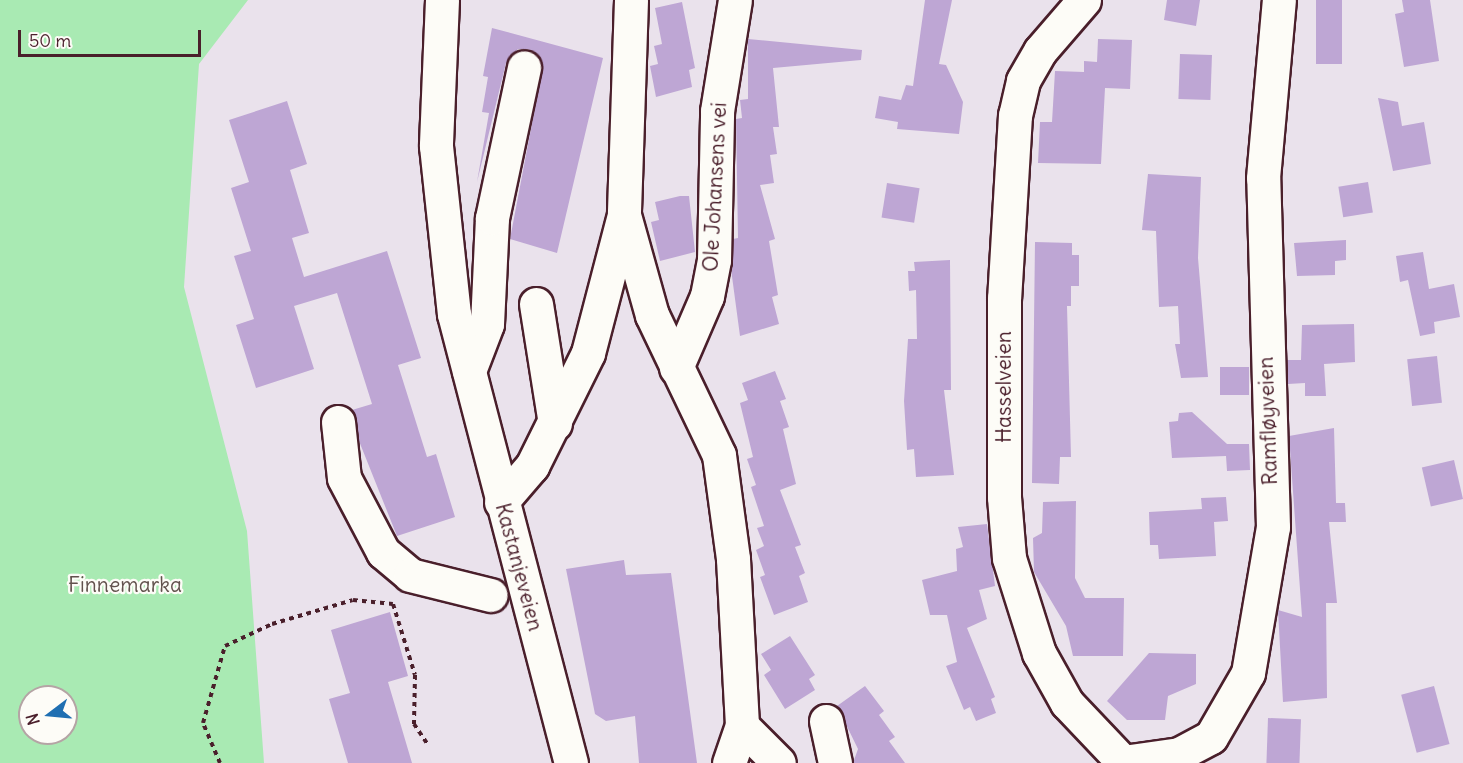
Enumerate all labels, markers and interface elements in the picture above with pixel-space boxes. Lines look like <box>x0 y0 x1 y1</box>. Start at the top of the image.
scale bar <box>21 18 204 56</box>
text: 50 m <box>29 29 71 52</box>
street label: Ole Johansens vei <box>698 102 732 272</box>
street label: Hasselveien <box>991 331 1017 443</box>
street label: Ramfløyveien <box>1253 356 1283 486</box>
street label: Kastanjeveien <box>490 500 548 634</box>
park label: Finnemarka <box>68 572 182 598</box>
north arrow <box>18 685 78 745</box>
text: N <box>21 711 44 727</box>

